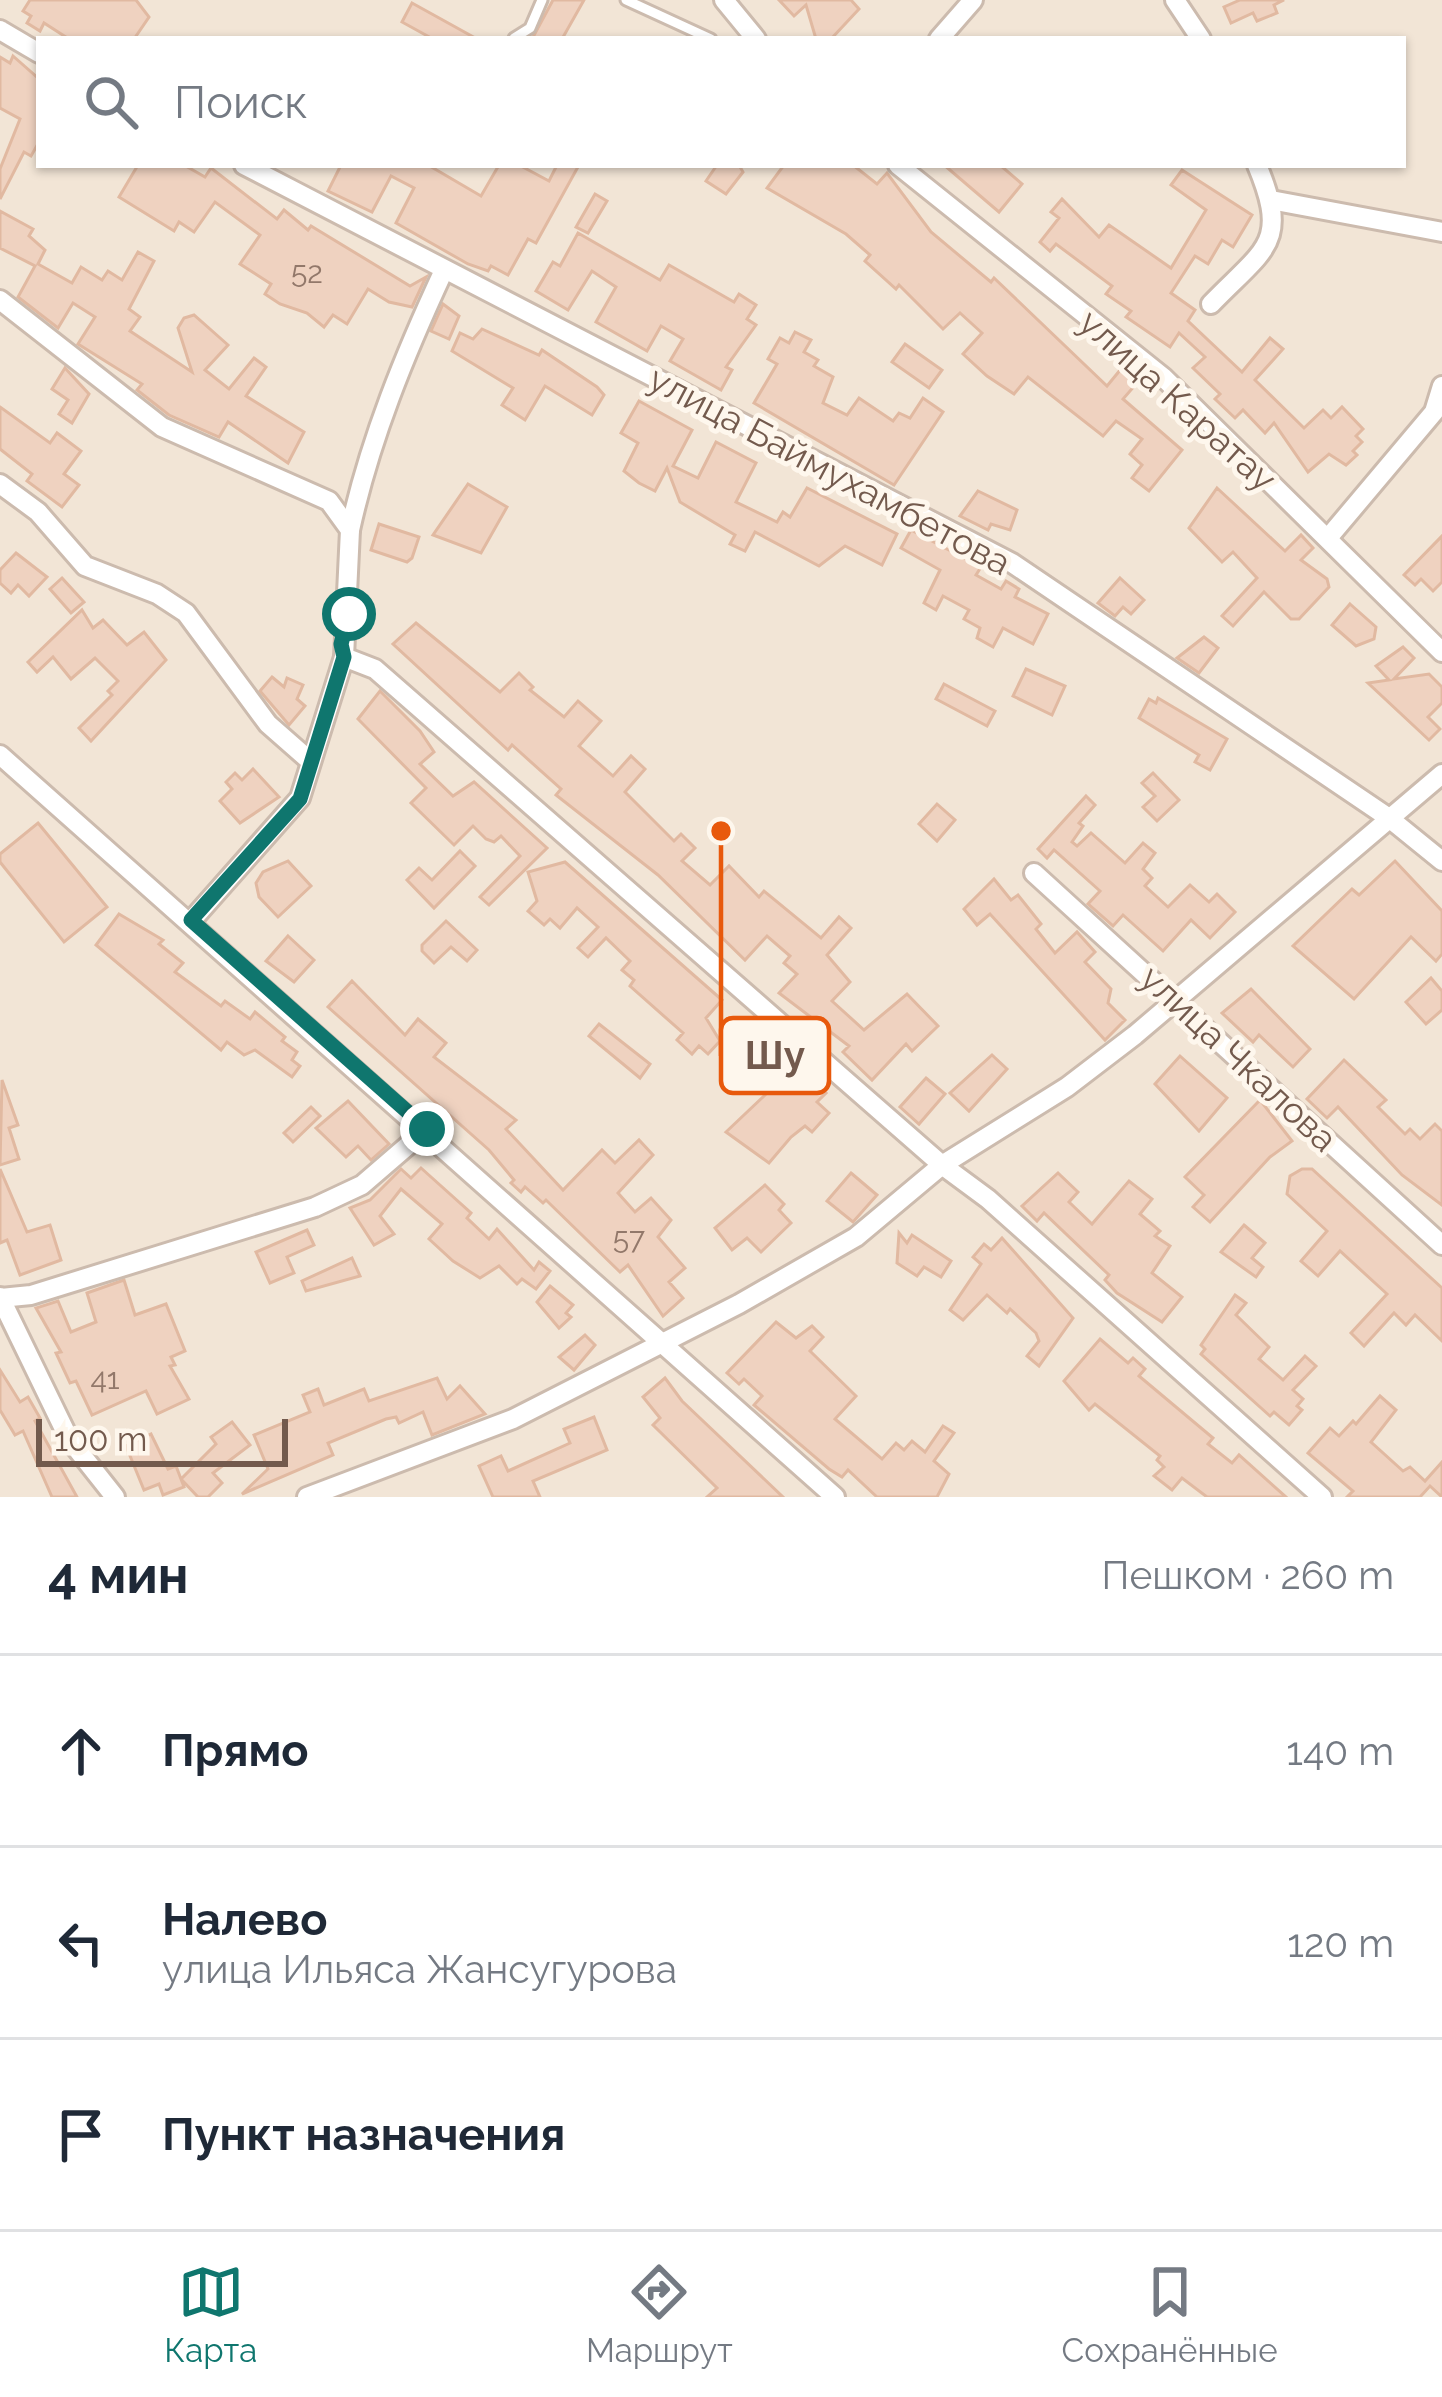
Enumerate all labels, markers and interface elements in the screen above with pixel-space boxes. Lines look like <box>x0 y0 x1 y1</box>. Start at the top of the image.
search box <box>36 36 1406 168</box>
icon: search <box>78 69 144 135</box>
text: Поиск <box>174 76 308 129</box>
house number: 52 <box>291 255 323 290</box>
street label: улица Каратау <box>1071 301 1285 499</box>
street label: улица Баймухамбетова <box>642 357 1018 583</box>
route start <box>322 587 376 641</box>
street label: улица Чкалова <box>1132 956 1346 1160</box>
callout: Шу <box>721 1018 829 1093</box>
text: Шу <box>745 1032 805 1078</box>
route end <box>400 1102 454 1156</box>
house number: 57 <box>613 1221 645 1256</box>
house number: 41 <box>90 1361 120 1396</box>
scale bar <box>36 1413 288 1466</box>
text: 100 m <box>54 1420 147 1459</box>
text: 4 мин <box>48 1545 189 1605</box>
text: Пешком · 260 m <box>1102 1552 1394 1598</box>
icon: ahead <box>48 1718 114 1784</box>
text: Прямо <box>162 1724 309 1777</box>
text: 140 m <box>1286 1728 1394 1774</box>
text: Налево <box>162 1893 328 1946</box>
icon: left <box>48 1910 114 1976</box>
text: 120 m <box>1287 1920 1394 1966</box>
text: улица Ильяса Жансугурова <box>162 1946 677 1992</box>
icon: arrive <box>48 2102 114 2168</box>
text: Пункт назначения <box>162 2108 565 2161</box>
tab: Карта <box>164 2259 257 2370</box>
tab: Маршрут <box>586 2259 733 2370</box>
tab: Сохранённые <box>1062 2259 1278 2370</box>

